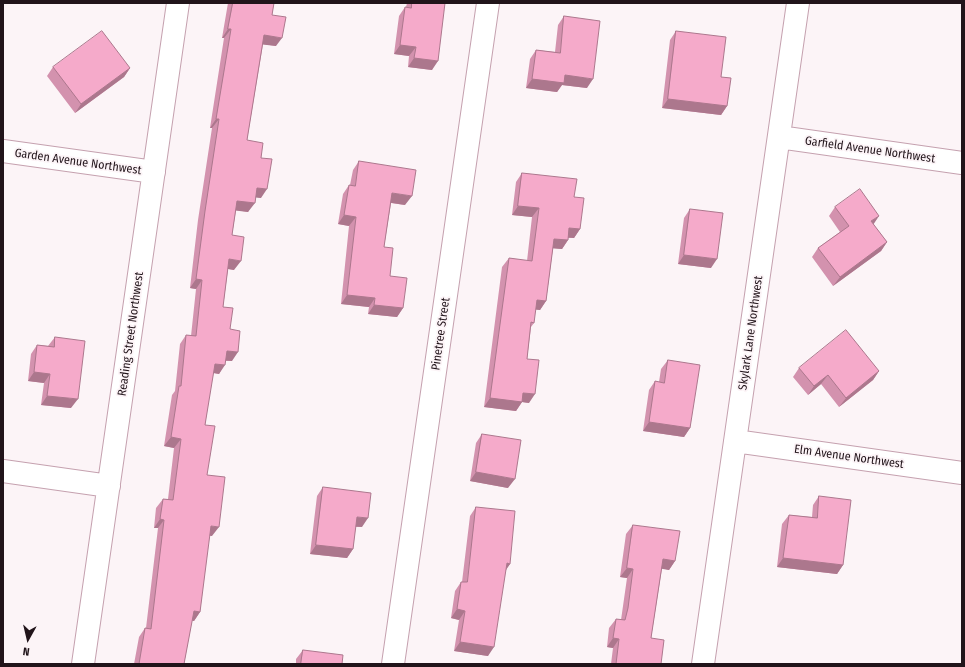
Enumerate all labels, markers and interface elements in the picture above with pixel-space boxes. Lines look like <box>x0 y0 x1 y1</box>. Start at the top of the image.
street label: Garfield Avenue Northwest <box>804 134 936 166</box>
street label: Garden Avenue Northwest <box>14 146 142 178</box>
street label: Reading Street Northwest <box>115 271 147 397</box>
street label: Skylark Lane Northwest <box>736 275 766 391</box>
street label: Pinetree Street <box>429 297 453 371</box>
street label: Elm Avenue Northwest <box>793 442 905 472</box>
north arrow <box>8 619 48 659</box>
text: N <box>22 644 30 658</box>

